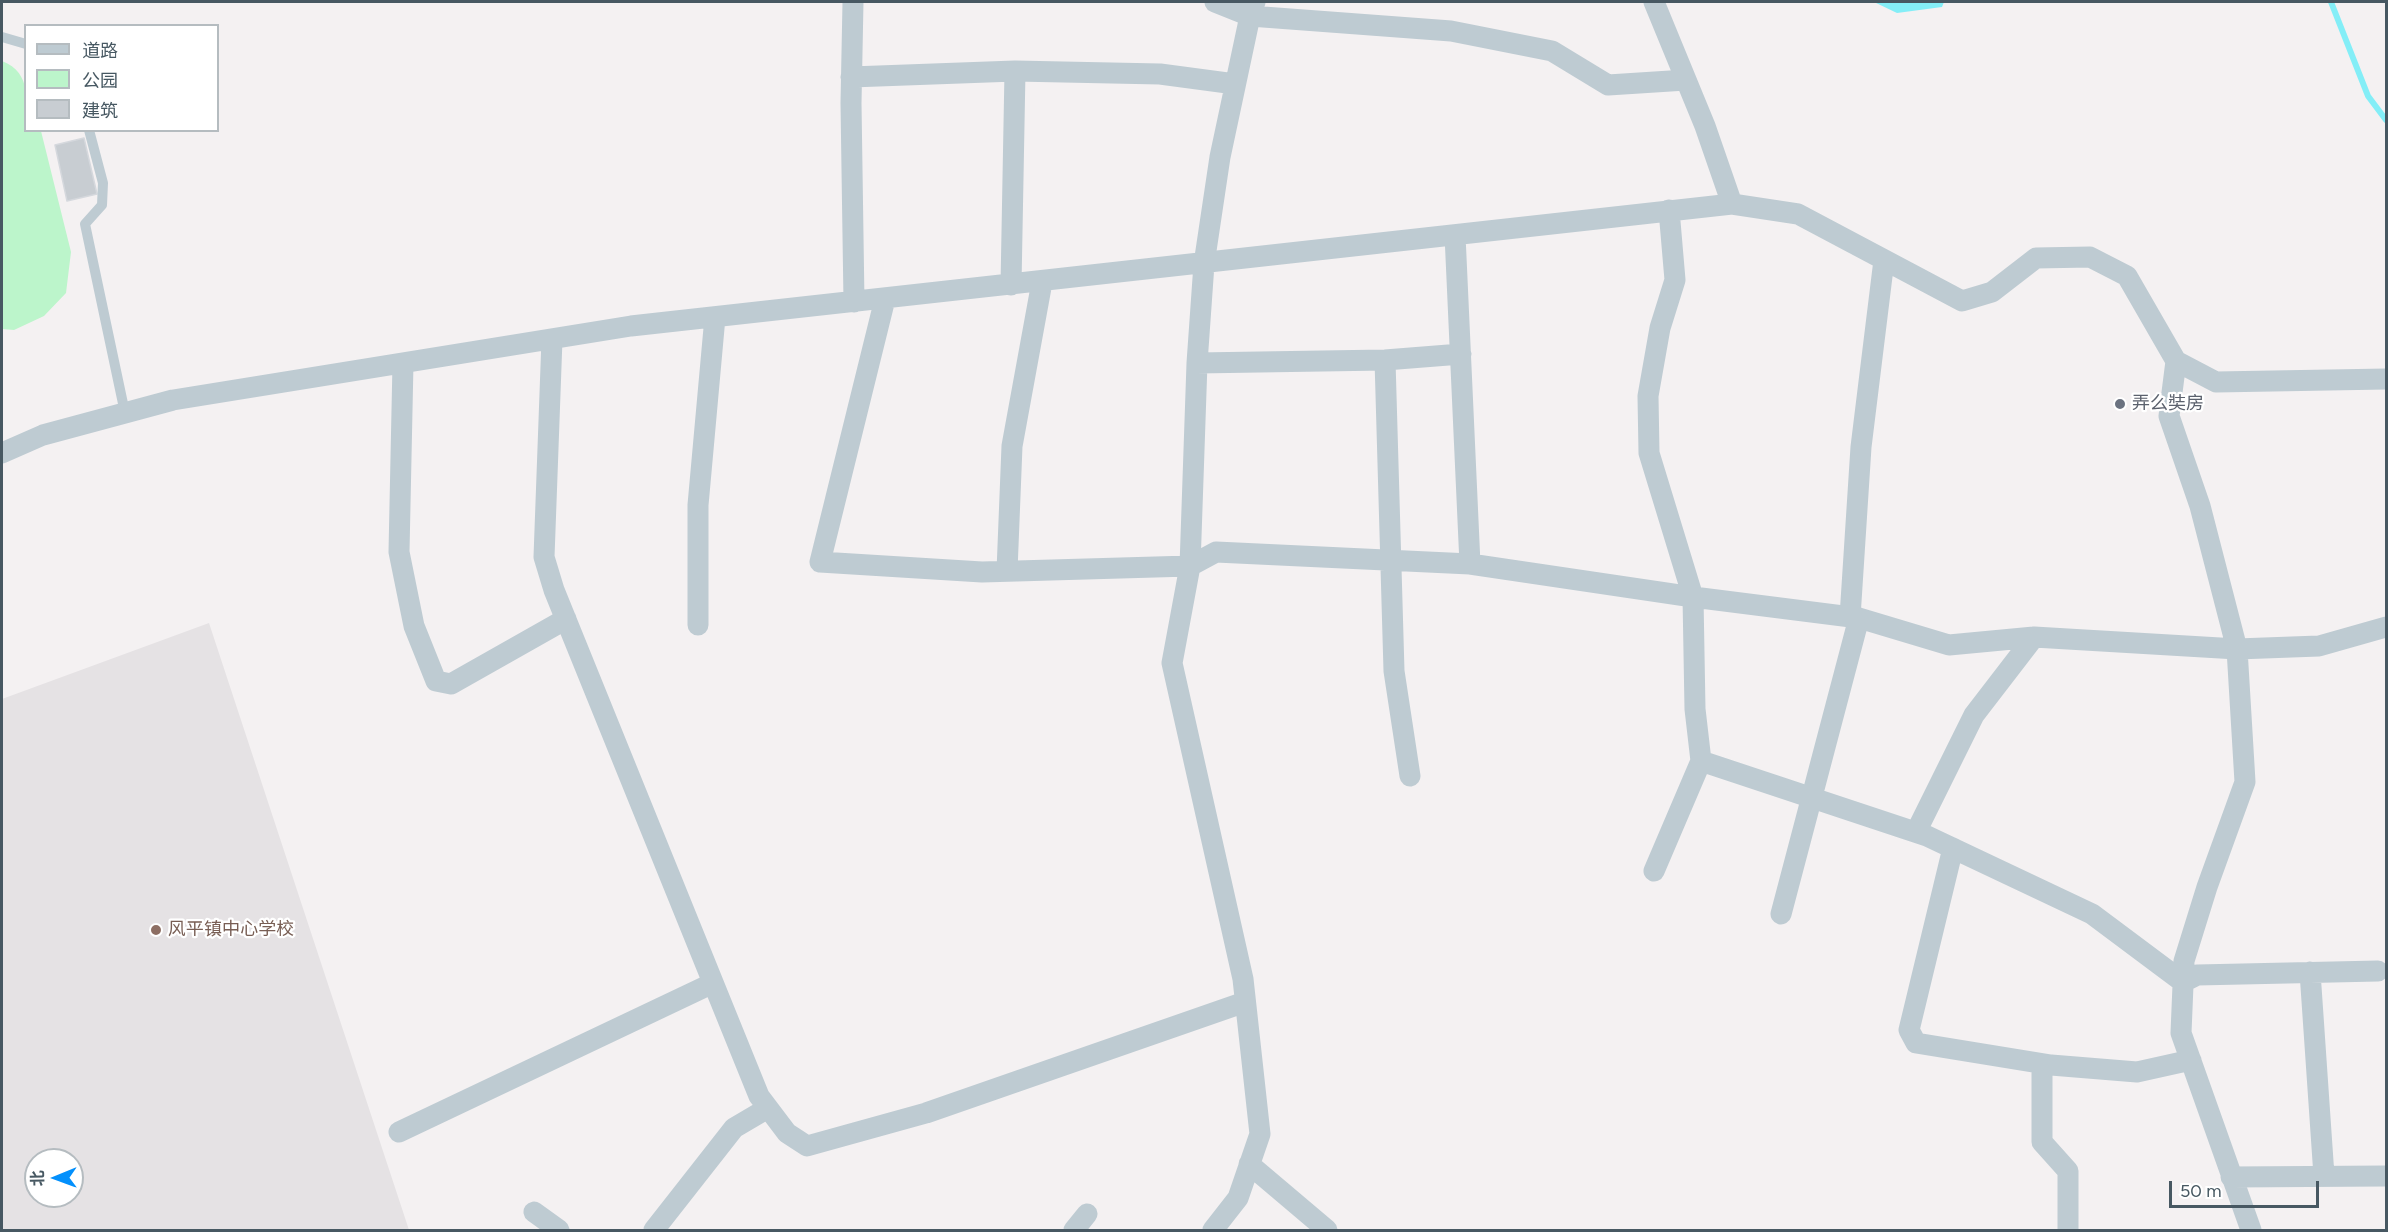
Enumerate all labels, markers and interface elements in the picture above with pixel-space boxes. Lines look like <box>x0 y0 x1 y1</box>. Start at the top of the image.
legend <box>24 24 219 132</box>
text: 道路 <box>82 40 118 62</box>
text: 公园 <box>82 70 118 92</box>
text: 建筑 <box>82 100 118 122</box>
place label: 弄么奘房 <box>2132 393 2204 415</box>
marker: 弄么奘房 <box>2113 397 2127 411</box>
place label: 风平镇中心学校 <box>168 919 294 941</box>
marker: 风平镇中心学校 <box>149 923 163 937</box>
north arrow <box>24 1148 84 1208</box>
scale bar <box>2172 1169 2322 1207</box>
text: 北 <box>28 1170 47 1186</box>
text: 50 m <box>2180 1180 2222 1202</box>

